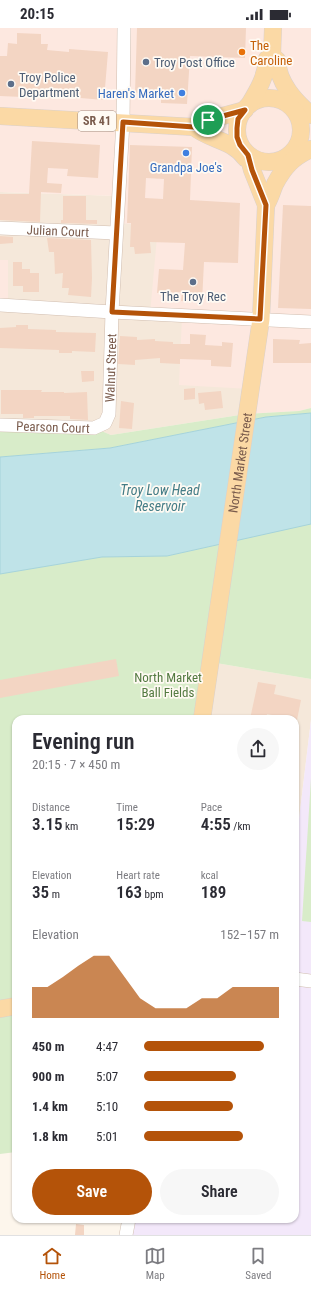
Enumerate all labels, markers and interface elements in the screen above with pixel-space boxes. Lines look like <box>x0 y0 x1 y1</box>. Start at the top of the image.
text: 20:15 <box>20 5 54 23</box>
place label: The Caroline <box>250 38 292 68</box>
marker: The Caroline <box>237 47 247 57</box>
place label: Troy Post Office <box>154 55 235 70</box>
marker: Troy Post Office <box>141 57 151 67</box>
place label: Troy Police Department <box>19 70 79 100</box>
marker: Troy Police Department <box>6 79 16 89</box>
place label: Haren's Market <box>98 86 174 101</box>
marker: Haren's Market <box>177 88 187 98</box>
pin <box>191 103 225 137</box>
icon: arrive <box>197 109 219 131</box>
road number: SR 41 <box>78 111 116 131</box>
marker: Grandpa Joe's <box>181 148 191 158</box>
place label: Grandpa Joe's <box>150 160 222 175</box>
street label: Julian Court <box>26 222 90 240</box>
marker: The Troy Rec <box>188 277 198 287</box>
place label: The Troy Rec <box>160 289 226 304</box>
street label: Walnut Street <box>102 333 119 403</box>
street label: North Market Street <box>225 412 255 514</box>
street label: Pearson Court <box>16 419 90 436</box>
water label: Troy Low Head Reservoir <box>120 482 200 514</box>
park label: North Market Ball Fields <box>134 670 202 700</box>
button: share <box>237 728 279 770</box>
text: Evening run <box>32 729 134 754</box>
text: 20:15 · 7 × 450 m <box>32 757 120 772</box>
text: Distance <box>32 801 70 814</box>
text: Time <box>116 801 138 814</box>
text: Pace <box>201 801 222 814</box>
text: 3.15 <box>32 814 63 834</box>
text: 15:29 <box>116 814 155 834</box>
text: 4:55 <box>201 814 231 834</box>
text: km <box>63 820 78 833</box>
text: /km <box>231 820 251 833</box>
text: Elevation <box>32 869 72 882</box>
text: Heart rate <box>116 869 160 882</box>
text: kcal <box>201 869 218 882</box>
text: 35 <box>32 882 49 902</box>
text: 163 <box>116 882 142 902</box>
text: 189 <box>201 882 226 902</box>
text: m <box>49 888 60 901</box>
text: bpm <box>142 888 164 901</box>
text: Elevation <box>32 927 79 942</box>
text: 152–157 m <box>220 927 279 942</box>
text: 450 m <box>32 1039 64 1054</box>
text: 4:47 <box>96 1039 118 1054</box>
text: 900 m <box>32 1069 64 1084</box>
text: 5:07 <box>96 1069 118 1084</box>
text: 1.4 km <box>32 1099 68 1114</box>
text: 5:10 <box>96 1099 118 1114</box>
text: 1.8 km <box>32 1129 68 1144</box>
text: 5:01 <box>96 1129 118 1144</box>
button: Save <box>32 1169 152 1215</box>
button: Share <box>160 1169 279 1215</box>
tab: Home <box>40 1245 65 1282</box>
tab: Map <box>144 1245 166 1282</box>
tab: Saved <box>245 1245 271 1282</box>

